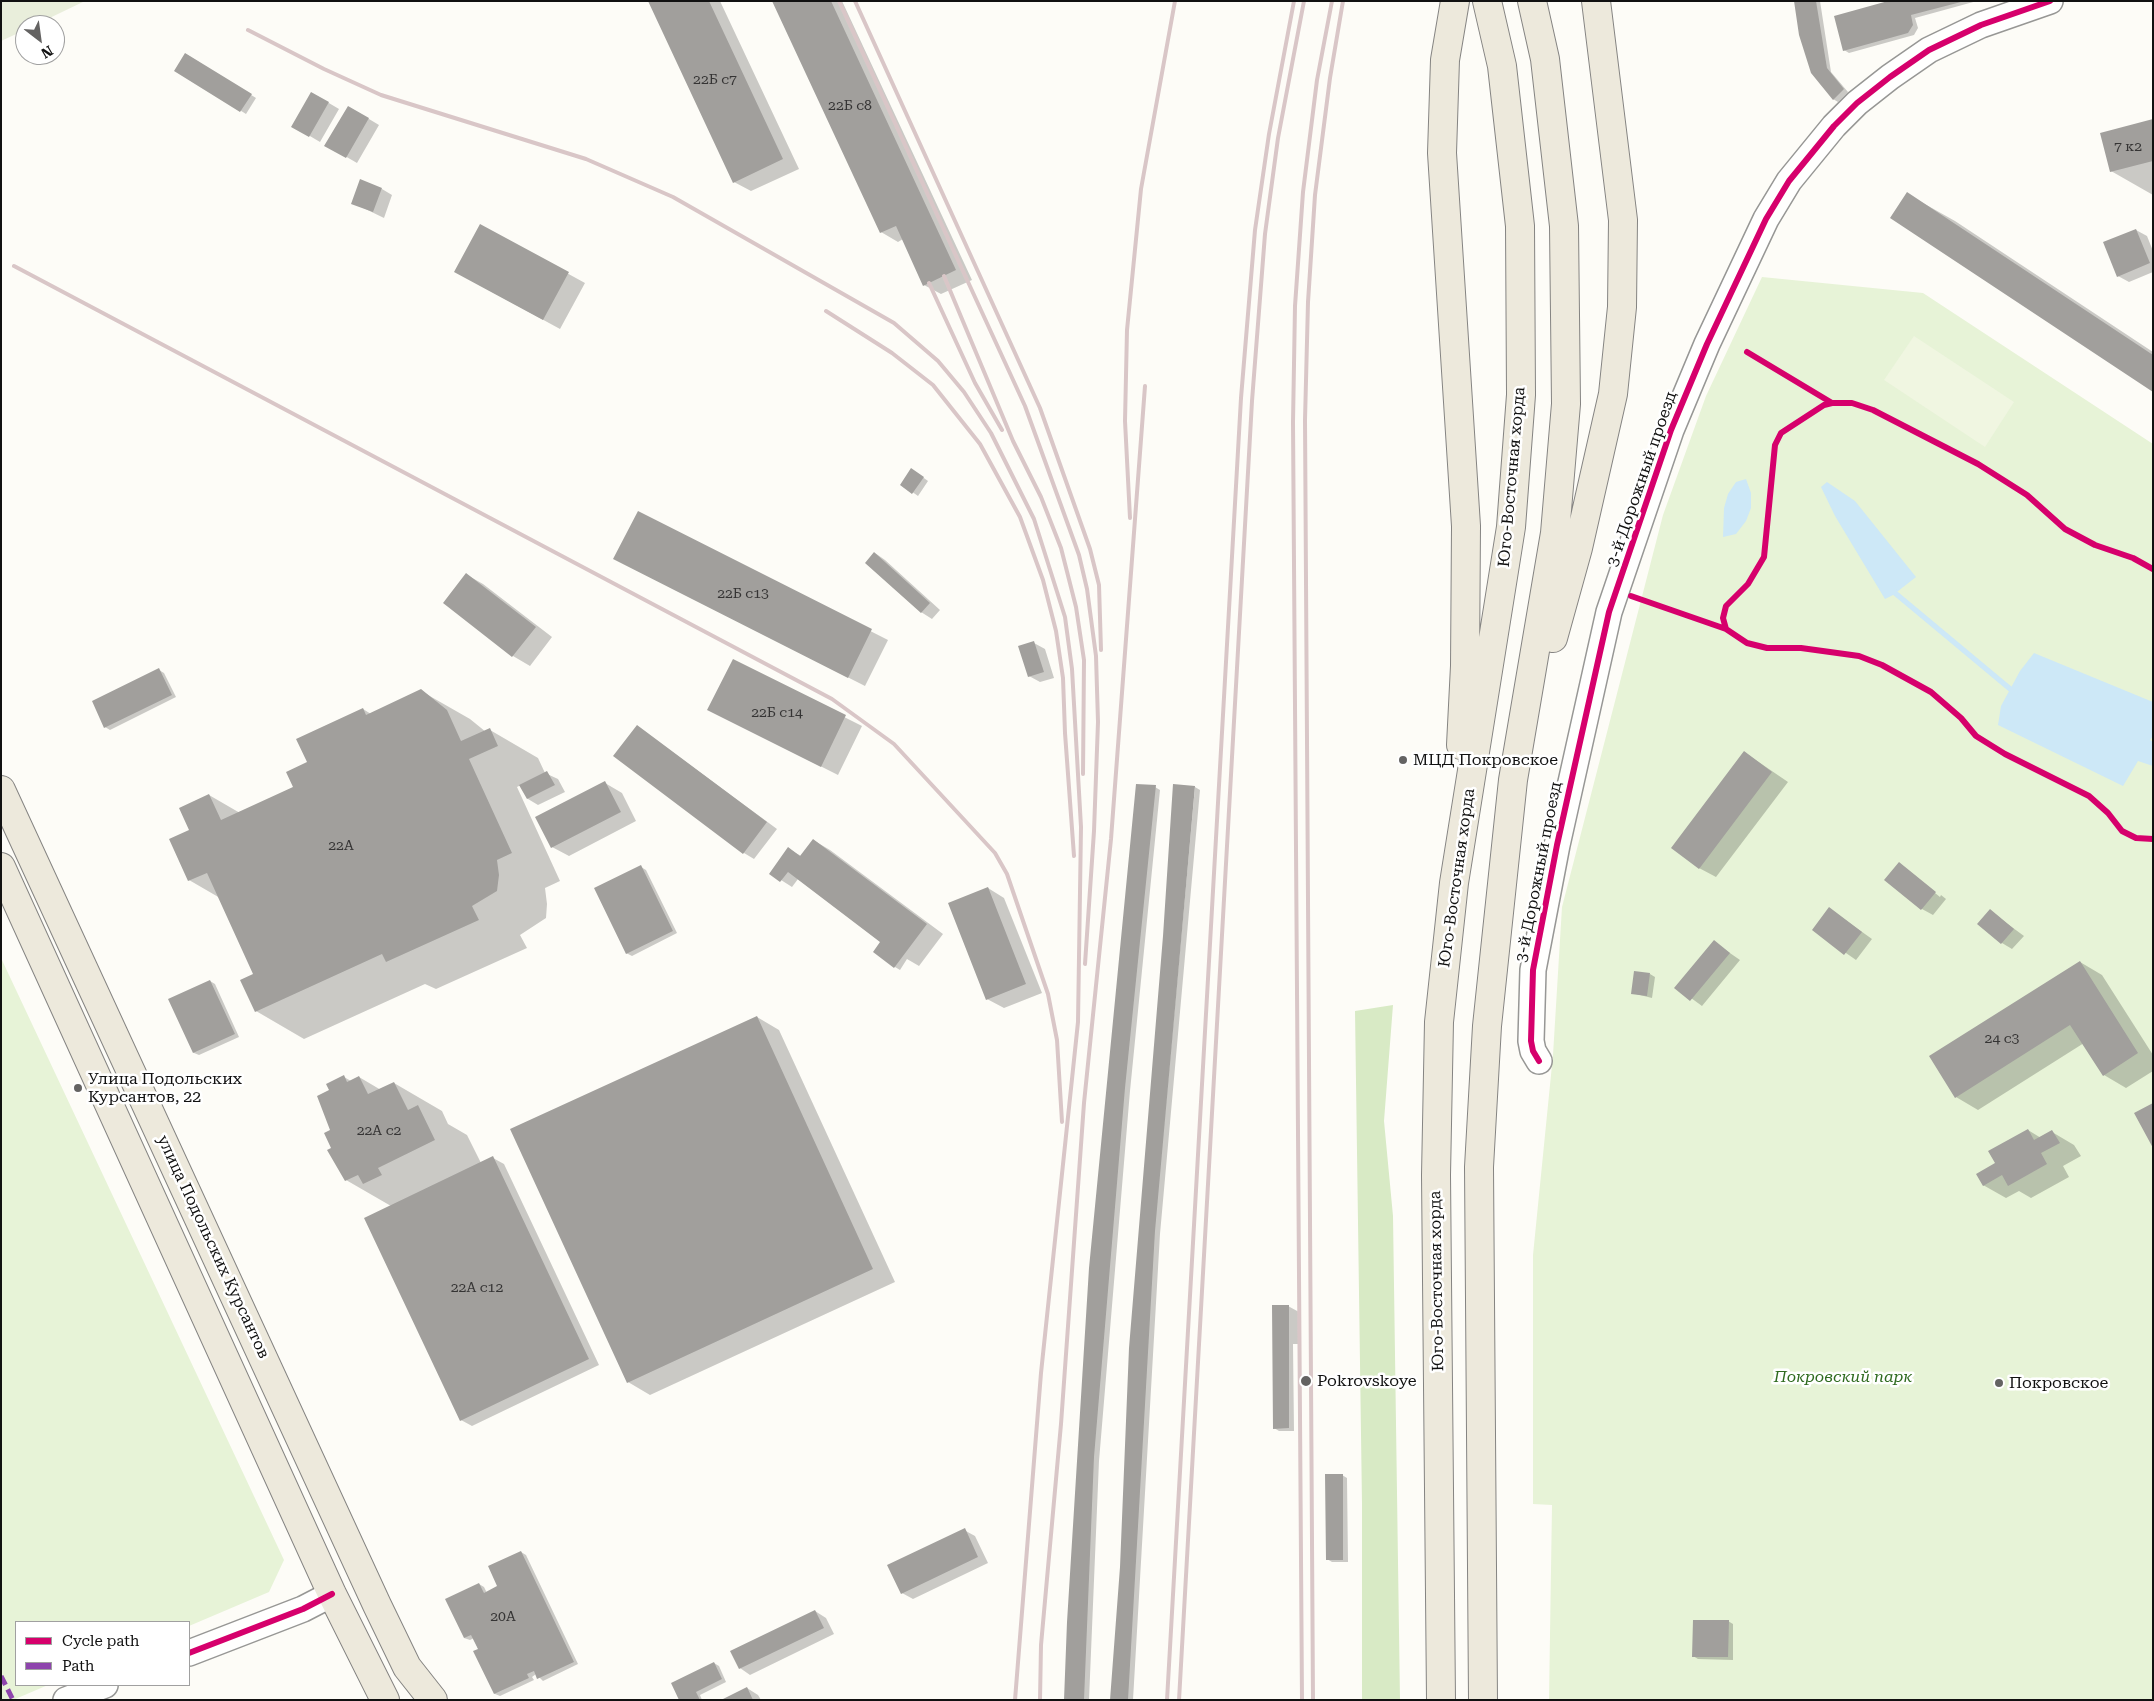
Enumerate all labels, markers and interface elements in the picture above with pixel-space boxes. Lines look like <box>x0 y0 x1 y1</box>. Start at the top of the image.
north arrow <box>15 15 65 65</box>
text: N <box>38 43 56 62</box>
house number: 22Б с7 <box>693 72 737 88</box>
house number: 22Б с8 <box>828 98 872 114</box>
house number: 7 к2 <box>2114 139 2142 155</box>
street label: Юго-Восточная хорда <box>1495 386 1529 568</box>
street label: 3-й Дорожный проезд <box>1603 389 1681 569</box>
house number: 22Б с13 <box>717 586 769 602</box>
house number: 22Б с14 <box>751 705 803 721</box>
place label: МЦД Покровское <box>1413 750 1558 770</box>
marker: МЦД Покровское <box>1397 754 1409 766</box>
street label: 3-й Дорожный проезд <box>1512 780 1566 964</box>
street label: Юго-Восточная хорда <box>1435 787 1479 969</box>
house number: 22А <box>328 838 354 854</box>
house number: 24 с3 <box>1985 1031 2019 1047</box>
place label: Улица Подольских Курсантов, 22 <box>88 1069 242 1107</box>
marker: Улица Подольских Курсантов, 22 <box>72 1082 84 1094</box>
house number: 22А с2 <box>357 1123 401 1139</box>
street label: улица Подольских Курсантов <box>153 1132 273 1362</box>
street label: Юго-Восточная хорда <box>1426 1191 1448 1371</box>
house number: 22А с12 <box>451 1280 503 1296</box>
park label: Покровский парк <box>1774 1367 1912 1387</box>
place label: Pokrovskoye <box>1317 1371 1417 1391</box>
place label: Покровское <box>2009 1373 2108 1393</box>
marker: Pokrovskoye <box>1299 1374 1313 1388</box>
marker: Покровское <box>1993 1377 2005 1389</box>
house number: 20А <box>490 1609 516 1625</box>
legend <box>15 1621 190 1686</box>
text: Cycle path <box>62 1632 139 1650</box>
text: Path <box>62 1657 95 1675</box>

